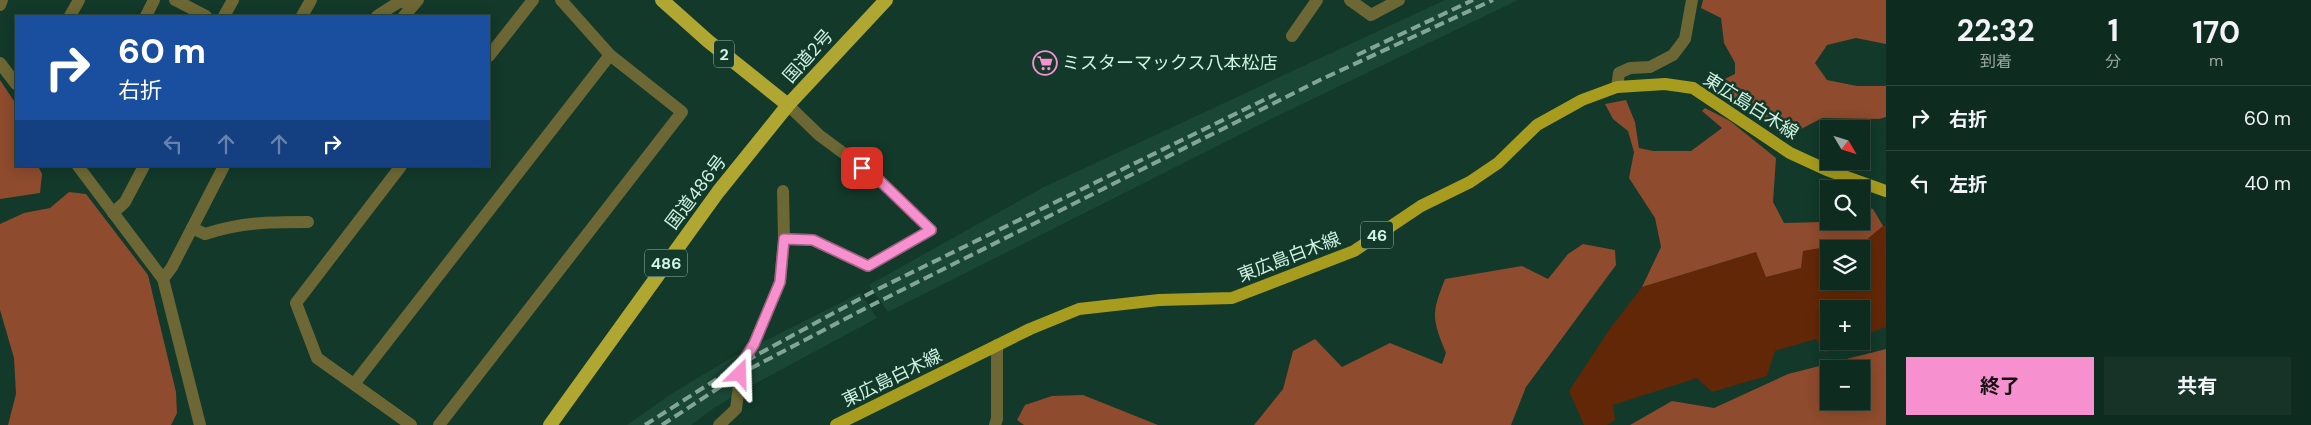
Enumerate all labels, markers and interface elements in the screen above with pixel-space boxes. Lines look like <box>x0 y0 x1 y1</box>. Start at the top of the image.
text: 22:32 <box>1957 11 2034 50</box>
text: 1 <box>2108 11 2119 50</box>
text: 170 <box>2192 13 2240 52</box>
street label: 国道2号 <box>778 24 838 88</box>
text: 60 m <box>118 28 206 74</box>
icon: right <box>35 35 100 100</box>
road number: 2 <box>714 41 734 68</box>
supermarket icon: ミスターマックス八本松店 <box>1032 50 1058 76</box>
text: m <box>2209 50 2223 71</box>
place label: ミスターマックス八本松店 <box>1062 51 1277 75</box>
text: 到着 <box>1980 51 2012 72</box>
text: 分 <box>2105 51 2121 72</box>
street label: 東広島白木線 <box>1699 67 1803 145</box>
text: 右折 <box>118 76 162 105</box>
icon: right <box>1906 104 1934 132</box>
text: 60 m <box>2244 106 2291 131</box>
text: 右折 <box>1949 107 1987 132</box>
north arrow <box>1820 120 1870 170</box>
map controls <box>1820 120 1870 410</box>
icon: left <box>159 130 187 158</box>
icon: ahead <box>212 130 240 158</box>
icon: ahead <box>265 130 293 158</box>
icon: right <box>318 130 346 158</box>
pin <box>841 147 883 189</box>
street label: 国道486号 <box>660 150 732 234</box>
icon: arrive <box>848 154 876 182</box>
icon: left <box>1906 169 1934 197</box>
text: 40 m <box>2244 171 2291 196</box>
text: 左折 <box>1949 172 1987 197</box>
button: search <box>1820 180 1870 230</box>
road number: 46 <box>1361 222 1393 248</box>
street label: 東広島白木線 <box>1234 226 1344 288</box>
button: layers <box>1820 240 1870 290</box>
road number: 486 <box>645 250 687 276</box>
button: + <box>1820 300 1870 350</box>
street label: 東広島白木線 <box>838 344 946 412</box>
position arrow <box>713 347 765 399</box>
button: 終了 <box>1906 357 2094 415</box>
button: 共有 <box>2104 357 2291 415</box>
button: − <box>1820 360 1870 410</box>

